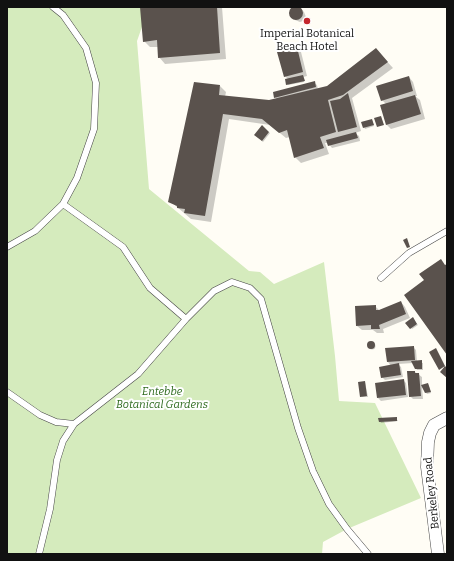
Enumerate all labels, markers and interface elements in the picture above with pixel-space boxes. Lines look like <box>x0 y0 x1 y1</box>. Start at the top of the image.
marker: Imperial Botanical Beach Hotel <box>302 16 312 26</box>
place label: Imperial Botanical Beach Hotel <box>260 27 354 53</box>
park label: Entebbe Botanical Gardens <box>116 385 208 411</box>
street label: Berkeley Road <box>422 456 442 530</box>

